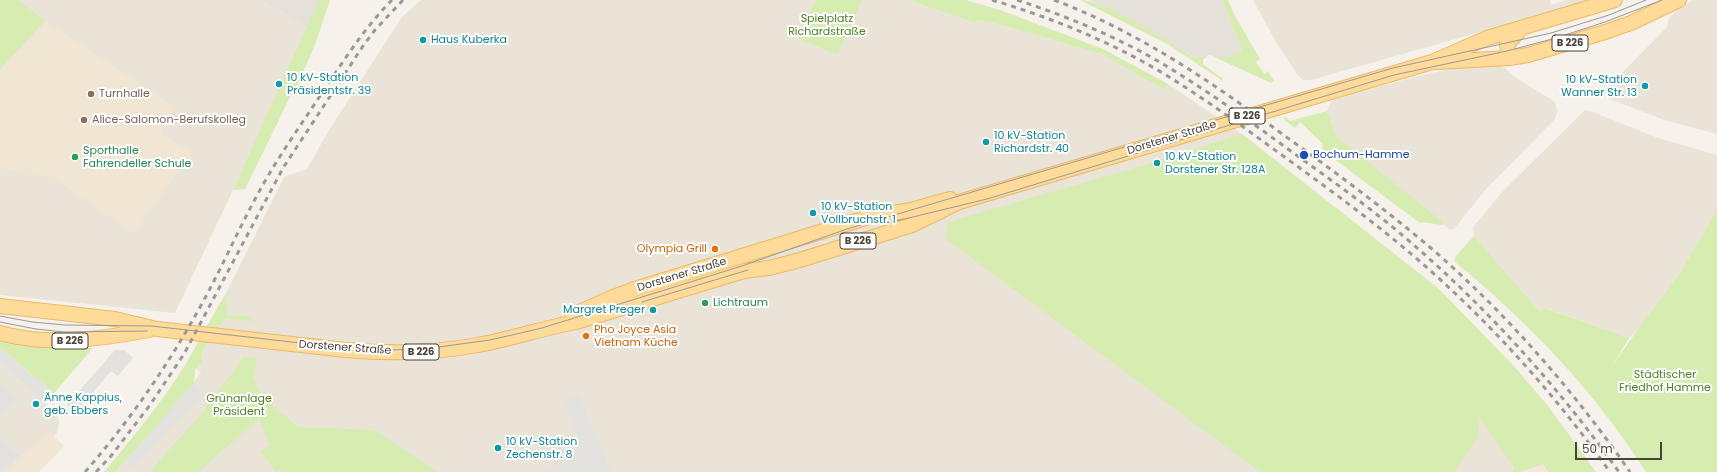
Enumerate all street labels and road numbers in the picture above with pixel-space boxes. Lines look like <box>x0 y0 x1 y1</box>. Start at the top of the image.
road number: B 226 <box>1552 35 1588 51</box>
road number: B 226 <box>1229 108 1265 124</box>
street label: Dorstener Straße <box>1126 118 1218 158</box>
road number: B 226 <box>840 233 876 249</box>
street label: Dorstener Straße <box>636 255 728 295</box>
road number: B 226 <box>52 333 88 349</box>
street label: Dorstener Straße <box>298 338 392 358</box>
road number: B 226 <box>403 344 439 360</box>

